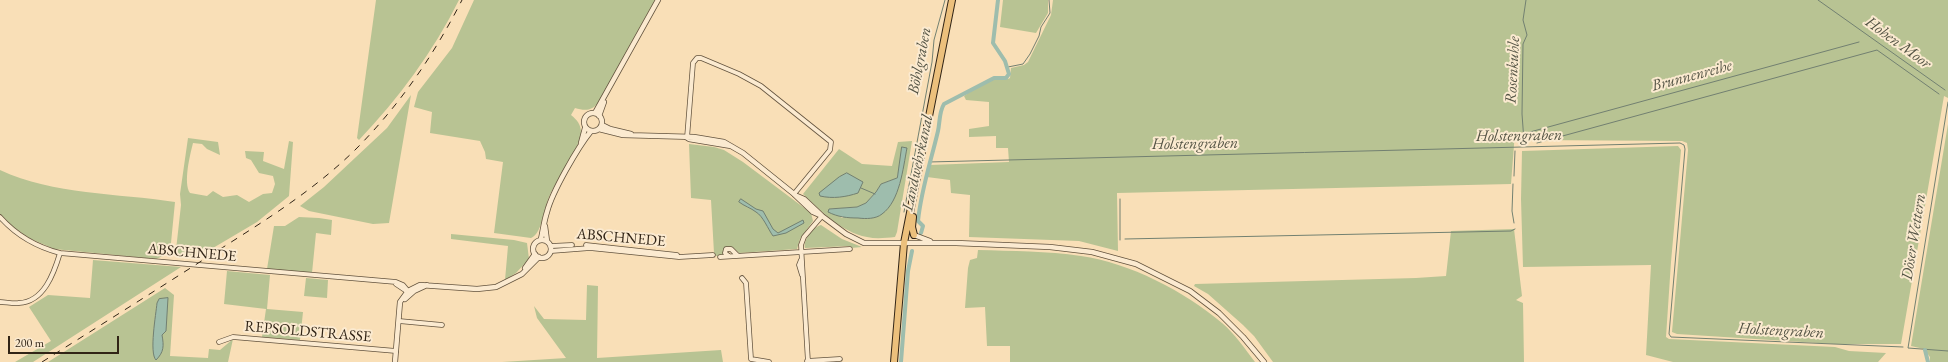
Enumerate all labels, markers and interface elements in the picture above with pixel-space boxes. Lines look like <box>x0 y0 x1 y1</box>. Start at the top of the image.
water label: Hohen Moor <box>1861 13 1935 73</box>
water label: Böhlgraben <box>904 26 936 96</box>
water label: Rosenkuhle <box>1502 36 1524 104</box>
water label: Brunnenreihe <box>1650 56 1734 96</box>
water label: Landwehrkanal <box>898 113 938 213</box>
water label: Holstengraben <box>1476 126 1562 146</box>
water label: Holstengraben <box>1152 134 1238 154</box>
water label: Döser Wettern <box>1898 192 1930 282</box>
street label: ABSCHNEDE <box>576 225 666 251</box>
street label: ABSCHNEDE <box>147 240 237 266</box>
street label: REPSOLDSTRASSE <box>244 317 372 347</box>
water label: Holstengraben <box>1738 319 1824 343</box>
scale bar <box>10 328 121 354</box>
text: 200 m <box>15 335 44 351</box>

